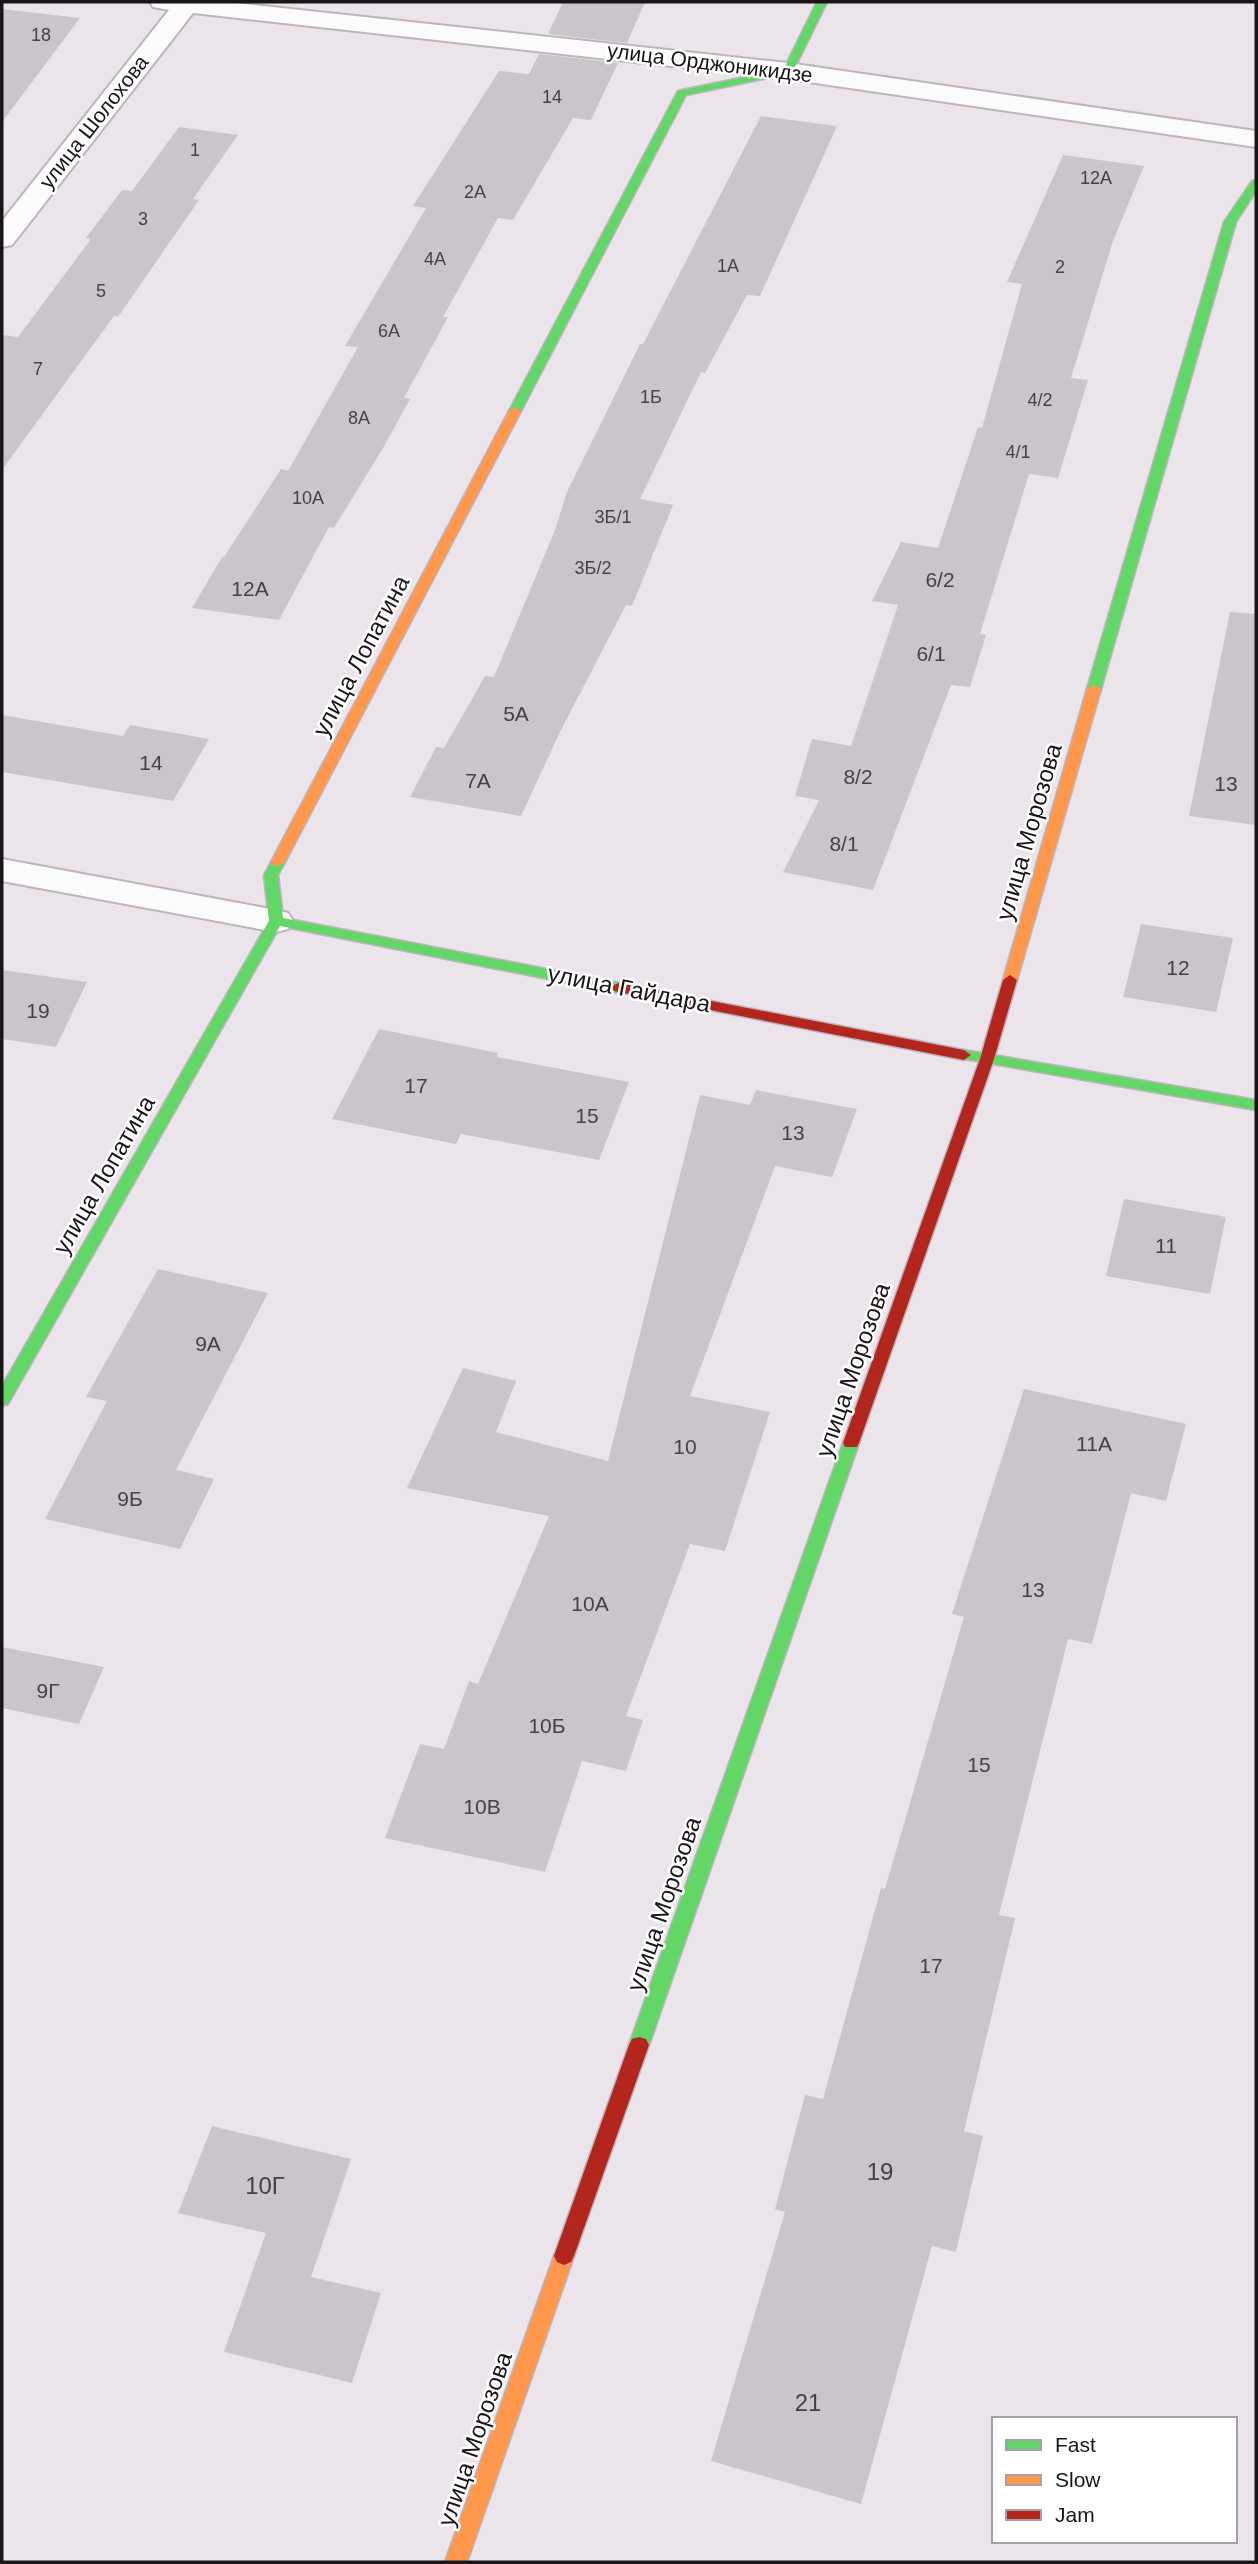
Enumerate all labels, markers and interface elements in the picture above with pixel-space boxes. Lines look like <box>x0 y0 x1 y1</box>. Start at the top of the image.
house number: 18 <box>31 25 51 45</box>
street label: улица Орджоникидзе <box>606 38 814 87</box>
street label: улица Шолохова <box>35 50 153 193</box>
house number: 14 <box>542 87 562 107</box>
house number: 1 <box>190 140 200 160</box>
house number: 12А <box>1080 168 1112 188</box>
house number: 2А <box>464 182 486 202</box>
house number: 3 <box>138 209 148 229</box>
house number: 4А <box>424 249 446 269</box>
house number: 1А <box>717 256 739 276</box>
house number: 2 <box>1055 257 1065 277</box>
house number: 5 <box>96 281 106 301</box>
house number: 6А <box>378 321 400 341</box>
house number: 7 <box>33 359 43 379</box>
house number: 1Б <box>640 387 662 407</box>
house number: 4/2 <box>1027 390 1053 410</box>
house number: 8А <box>348 408 370 428</box>
house number: 4/1 <box>1005 442 1031 462</box>
house number: 10А <box>292 488 324 508</box>
house number: 3Б/1 <box>595 507 631 527</box>
house number: 3Б/2 <box>575 558 611 578</box>
house number: 6/2 <box>925 568 955 591</box>
street label: улица Лопатина <box>307 570 415 741</box>
house number: 12А <box>231 577 269 600</box>
house number: 6/1 <box>916 642 946 665</box>
house number: 5А <box>503 702 529 725</box>
street label: улица Морозова <box>990 740 1067 923</box>
house number: 14 <box>139 751 163 774</box>
house number: 8/2 <box>843 765 873 788</box>
house number: 7А <box>465 769 491 792</box>
house number: 13 <box>1214 772 1238 795</box>
house number: 8/1 <box>829 832 859 855</box>
house number: 12 <box>1166 956 1190 979</box>
street label: улица Гайдара <box>545 960 713 1018</box>
house number: 19 <box>26 999 50 1022</box>
house number: 17 <box>404 1074 428 1097</box>
street label: улица Лопатина <box>47 1090 160 1259</box>
house number: 15 <box>575 1104 599 1127</box>
house number: 13 <box>781 1121 805 1144</box>
house number: 11 <box>1155 1234 1177 1257</box>
street label: улица Морозова <box>810 1279 895 1461</box>
house number: 9А <box>195 1332 221 1355</box>
house number: 11А <box>1076 1432 1112 1455</box>
house number: 10 <box>673 1435 697 1458</box>
house number: 9Б <box>117 1487 143 1510</box>
house number: 13 <box>1021 1578 1045 1601</box>
house number: 10А <box>571 1592 609 1615</box>
house number: 9Г <box>36 1679 60 1702</box>
house number: 10Б <box>528 1714 566 1737</box>
house number: 15 <box>967 1753 991 1776</box>
house number: 10В <box>463 1795 501 1818</box>
street label: улица Морозова <box>621 1813 706 1995</box>
house number: 17 <box>919 1954 943 1977</box>
house number: 19 <box>867 2158 893 2185</box>
house number: 10Г <box>245 2172 285 2199</box>
street label: улица Морозова <box>432 2348 517 2530</box>
house number: 21 <box>795 2389 821 2416</box>
legend <box>992 2417 1237 2543</box>
text: Fast <box>1055 2433 1096 2456</box>
text: Slow <box>1055 2468 1101 2491</box>
text: Jam <box>1055 2503 1095 2526</box>

